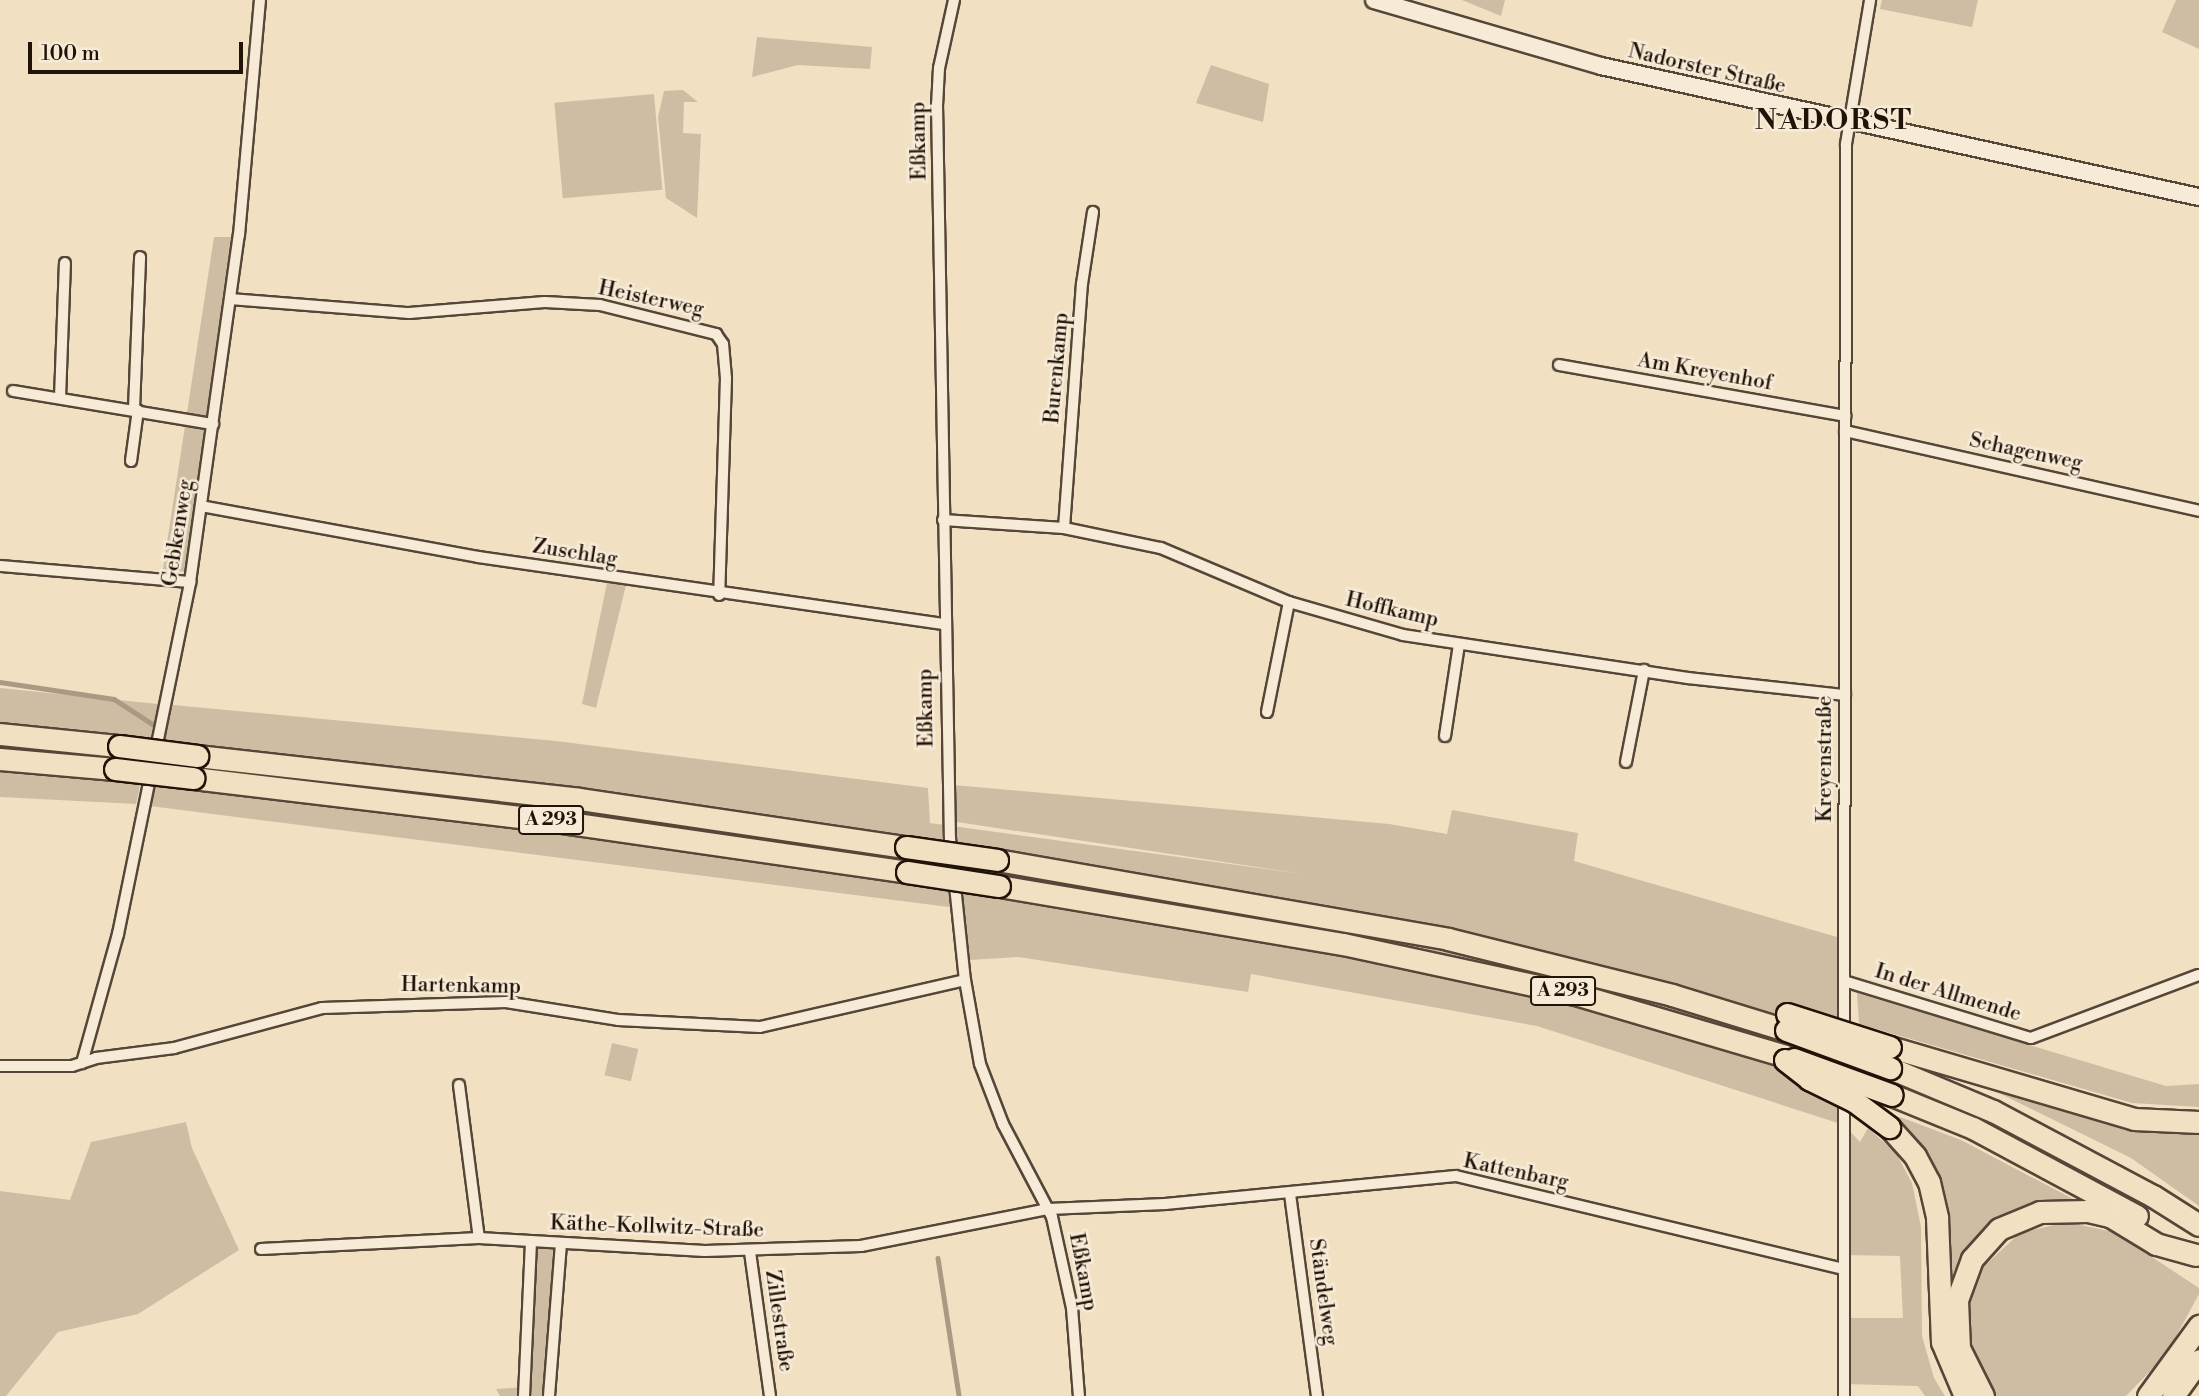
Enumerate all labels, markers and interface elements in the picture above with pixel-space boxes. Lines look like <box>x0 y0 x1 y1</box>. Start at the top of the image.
scale bar <box>32 28 247 72</box>
street label: Nadorster Straße <box>1626 39 1788 99</box>
text: 100 m <box>41 41 100 67</box>
street label: Eßkamp <box>906 101 932 181</box>
district label: NADORST <box>1756 104 1912 138</box>
street label: Heisterweg <box>596 276 706 322</box>
street label: Burenkamp <box>1040 311 1074 425</box>
street label: Am Kreyenhof <box>1636 348 1774 396</box>
street label: Schagenweg <box>1967 428 2085 476</box>
street label: Gebkenweg <box>157 478 199 588</box>
street label: Zuschlag <box>531 534 619 572</box>
street label: Hoffkamp <box>1343 587 1441 633</box>
street label: Eßkamp <box>913 668 939 748</box>
street label: Kreyenstraße <box>1812 696 1838 822</box>
road number: A 293 <box>518 804 584 835</box>
street label: In der Allmende <box>1872 959 2024 1027</box>
street label: Hartenkamp <box>401 972 521 1000</box>
road number: A 293 <box>1530 976 1596 1007</box>
street label: Kattenbarg <box>1461 1149 1571 1195</box>
street label: Käthe-Kollwitz-Straße <box>550 1211 764 1243</box>
street label: Eßkamp <box>1063 1231 1103 1313</box>
street label: Ständelweg <box>1303 1237 1343 1347</box>
street label: Zillestraße <box>759 1269 799 1373</box>

